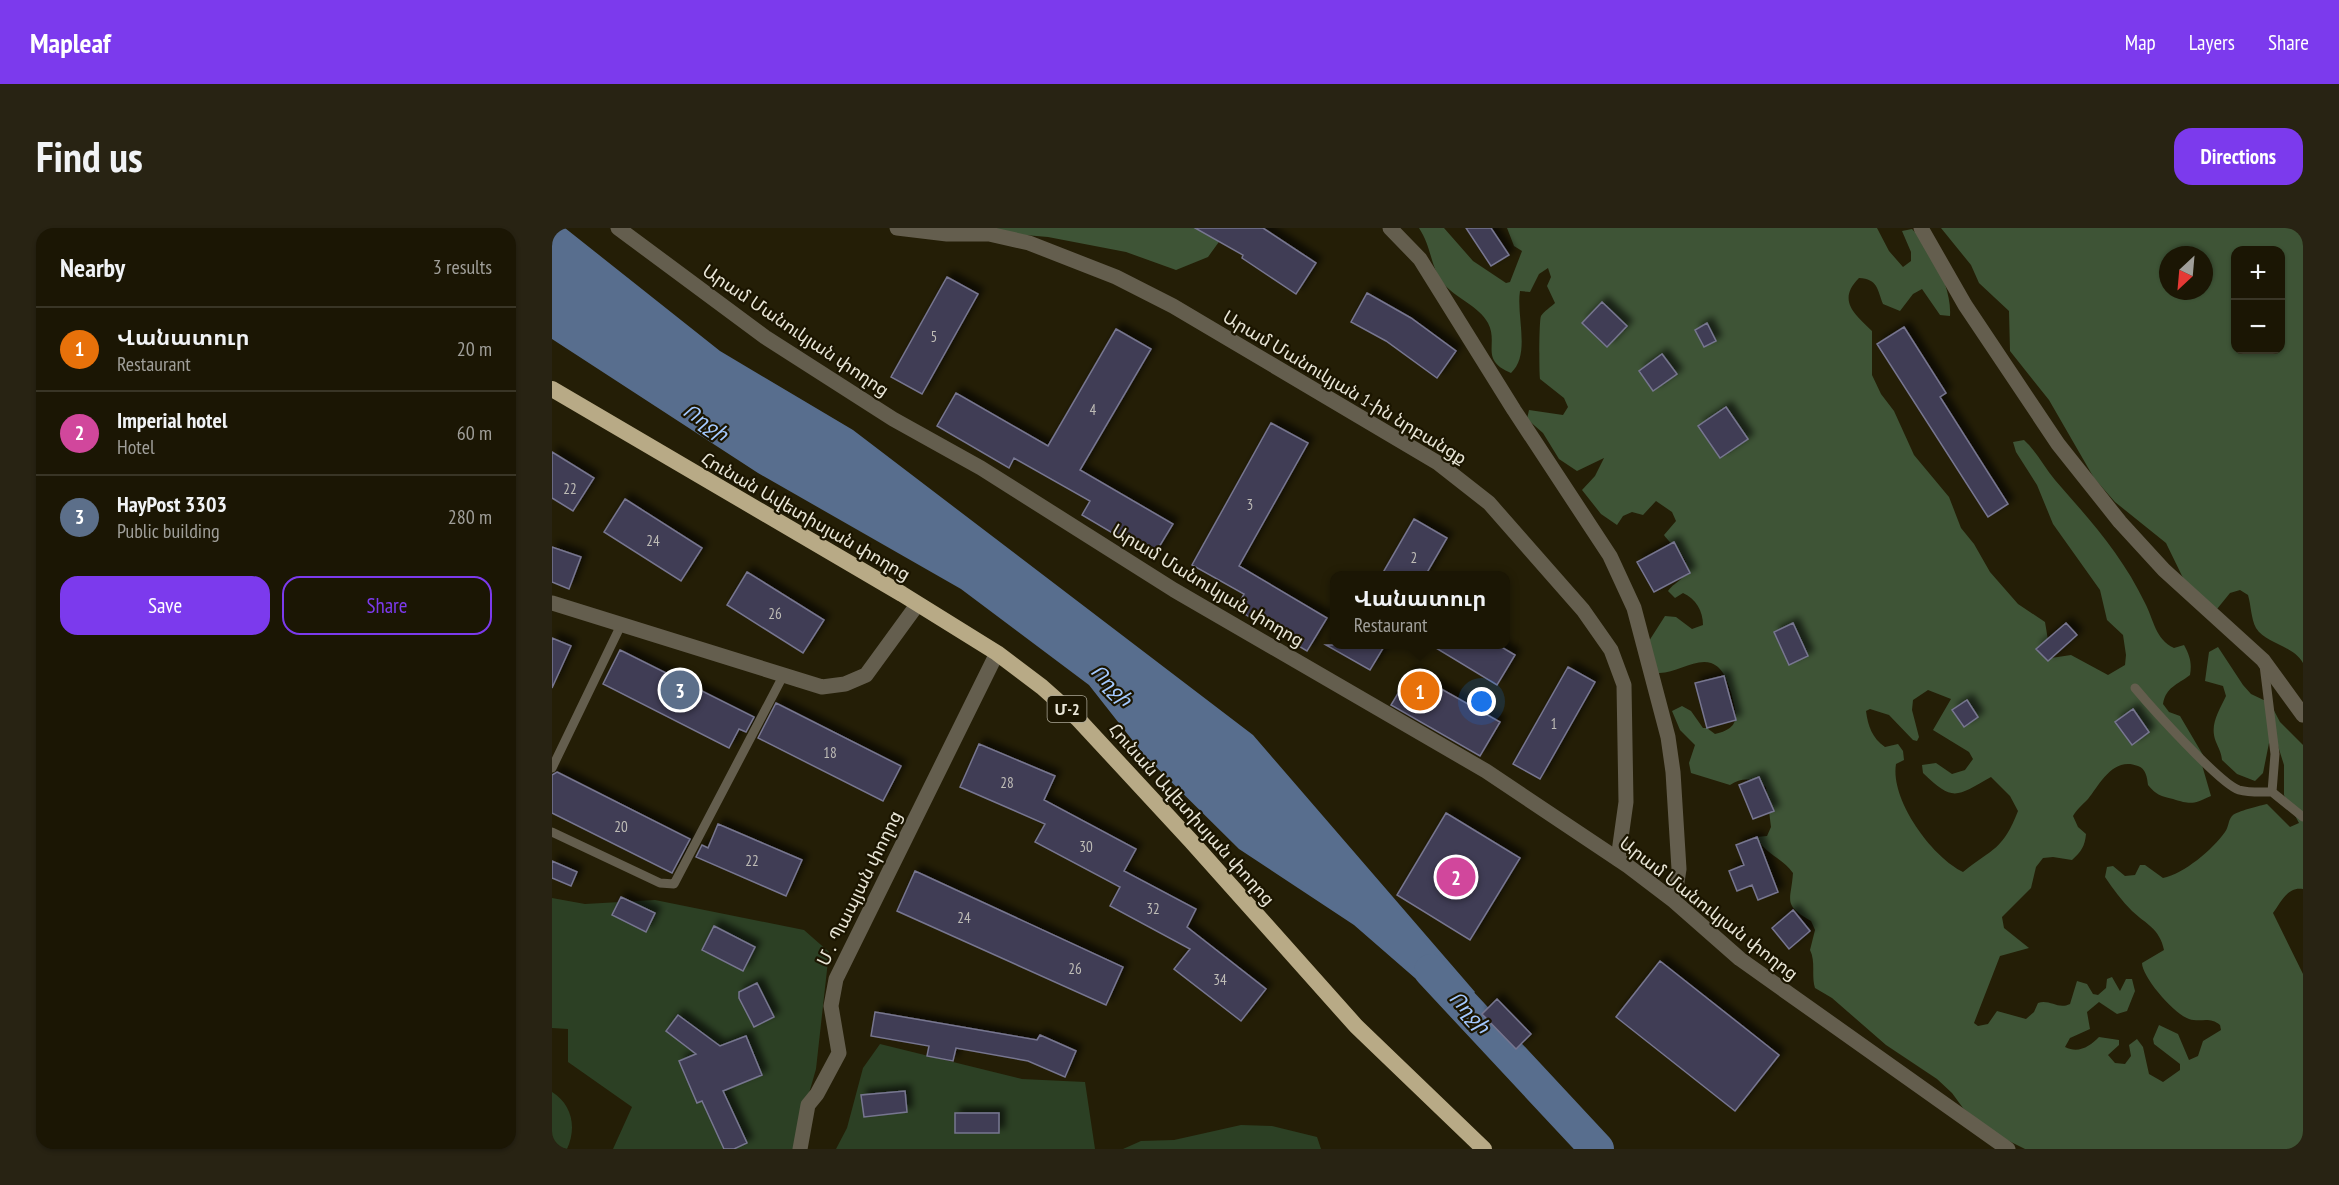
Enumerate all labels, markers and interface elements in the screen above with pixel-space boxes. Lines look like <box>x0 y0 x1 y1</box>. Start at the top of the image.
text: Mapleaf <box>30 24 111 61</box>
text: Map <box>2125 29 2156 56</box>
text: Layers <box>2189 29 2235 56</box>
text: Share <box>2268 29 2309 56</box>
button: Directions <box>2174 128 2303 185</box>
text: Find us <box>36 129 143 184</box>
north arrow <box>2159 246 2213 300</box>
map controls <box>2231 246 2285 354</box>
button: + <box>2231 246 2285 300</box>
text: Nearby <box>60 251 125 284</box>
text: 3 results <box>433 254 492 280</box>
street label: Արամ Մանուկյան փողոց <box>698 259 894 401</box>
button: − <box>2231 300 2285 354</box>
street label: Արամ Մանուկյան 1-ին նրբանցք <box>1219 305 1471 469</box>
text: Վանատուր <box>117 323 250 351</box>
house number: 5 <box>931 327 937 346</box>
text: 1 <box>75 336 84 362</box>
text: 20 m <box>457 336 492 362</box>
text: Restaurant <box>117 351 191 377</box>
water label: Ողջի <box>678 397 735 447</box>
house number: 4 <box>1090 400 1097 419</box>
text: Imperial hotel <box>117 406 227 434</box>
text: 2 <box>75 420 84 446</box>
text: 60 m <box>457 420 492 446</box>
text: Hotel <box>117 434 155 460</box>
street label: Հունան Ավետիսյան փողոց <box>697 447 915 585</box>
house number: 22 <box>563 479 577 498</box>
text: HayPost 3303 <box>117 490 227 518</box>
house number: 3 <box>1247 495 1253 514</box>
text: 3 <box>75 504 84 530</box>
text: 280 m <box>448 504 492 530</box>
text: Public building <box>117 518 220 544</box>
street label: Արամ Մանուկյան փողոց <box>1108 518 1308 652</box>
house number: 24 <box>646 531 660 550</box>
house number: 2 <box>1411 548 1417 567</box>
popup <box>1330 571 1510 649</box>
button: Save <box>60 576 270 635</box>
button: Share <box>282 576 492 635</box>
text: Վանատուր <box>1354 584 1486 612</box>
house number: 26 <box>768 604 782 623</box>
text: Restaurant <box>1354 612 1428 638</box>
water label: Ողջի <box>1085 658 1139 712</box>
pin: 3 <box>660 668 700 712</box>
pin: 1 <box>1400 668 1440 714</box>
your location <box>1467 687 1496 716</box>
road number: Մ-2 <box>1048 696 1086 722</box>
house number: 1 <box>1551 714 1557 733</box>
street label: Հունան Ավետիսյան փողոց <box>1104 718 1280 910</box>
house number: 18 <box>823 743 837 762</box>
house number: 28 <box>1000 773 1014 792</box>
street label: Մ․ Պապյան փողոց <box>811 807 907 969</box>
house number: 20 <box>614 817 628 836</box>
street label: Արամ Մանուկյան փողոց <box>1615 831 1803 985</box>
house number: 30 <box>1079 837 1093 856</box>
house number: 22 <box>745 851 759 870</box>
pin: 2 <box>1436 854 1476 900</box>
house number: 32 <box>1146 899 1160 918</box>
house number: 24 <box>957 908 971 927</box>
house number: 26 <box>1068 959 1082 978</box>
house number: 34 <box>1213 970 1227 989</box>
water label: Ողջի <box>1444 985 1497 1040</box>

